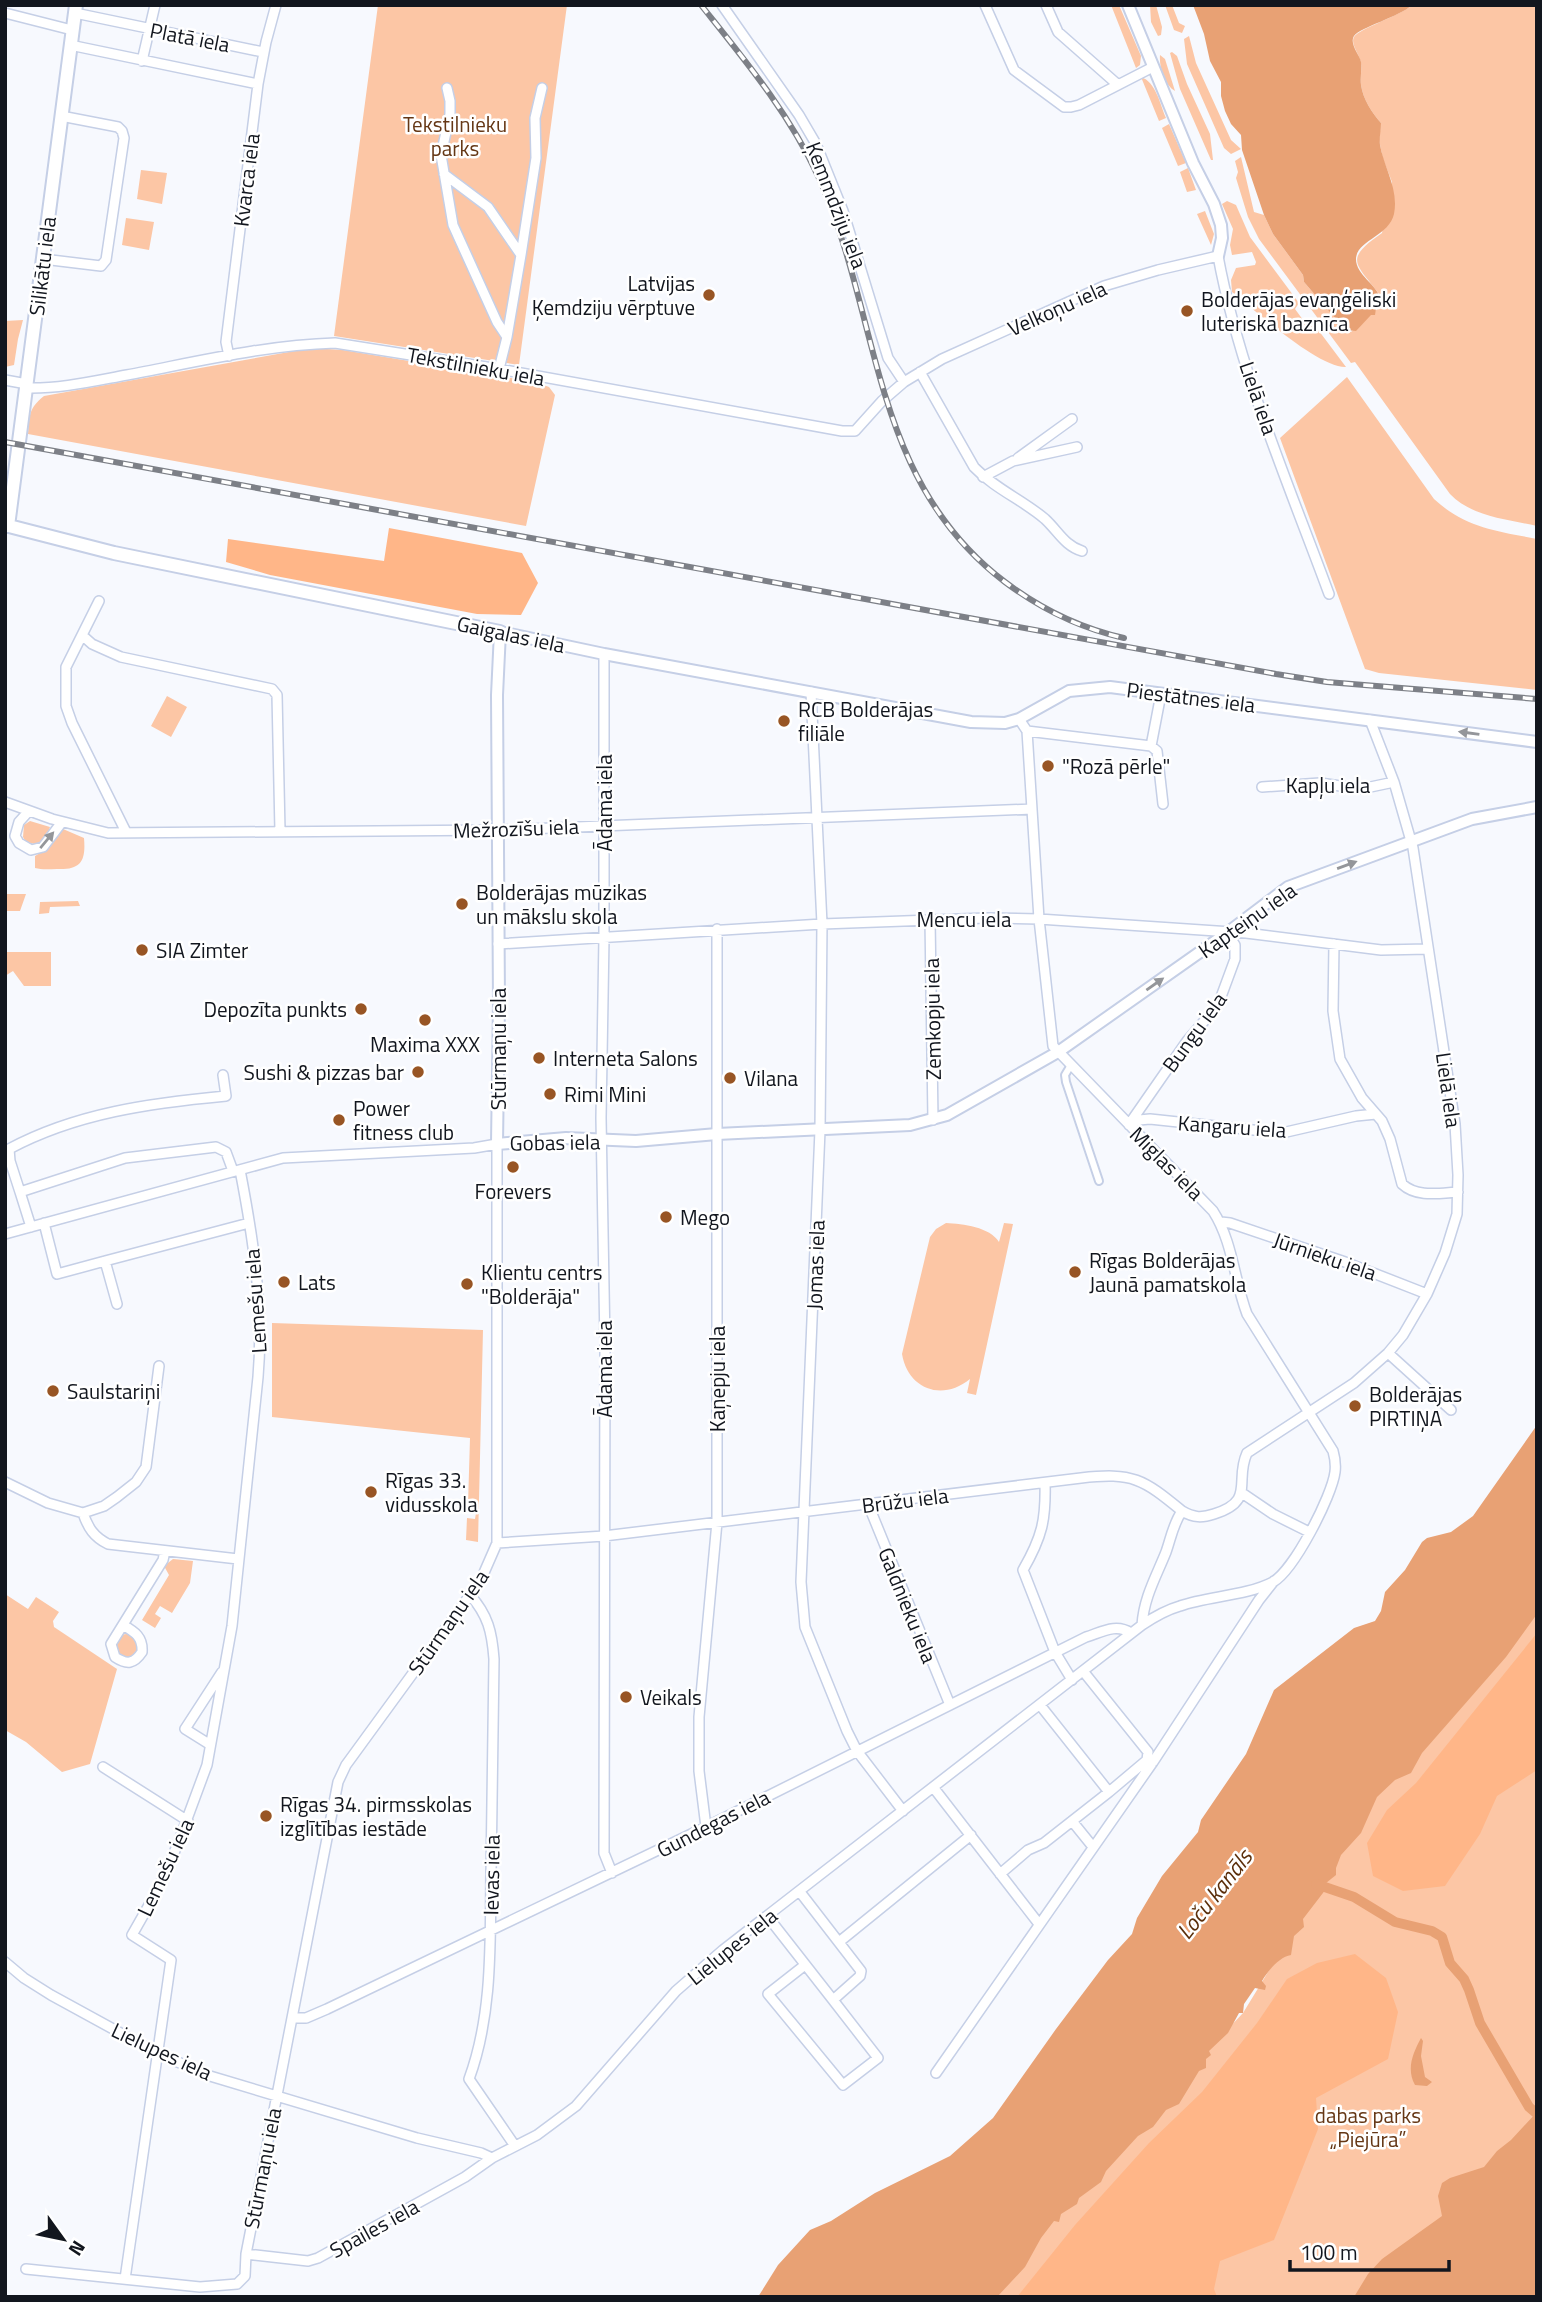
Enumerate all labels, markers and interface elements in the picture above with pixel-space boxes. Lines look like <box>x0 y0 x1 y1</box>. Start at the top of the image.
street label: Platā iela <box>147 14 233 61</box>
park label: Tekstilnieku parks <box>403 108 507 164</box>
street label: Kvarca iela <box>224 131 268 229</box>
street label: Ķemmdziju iela <box>798 137 876 274</box>
street label: Silikātu iela <box>20 214 64 317</box>
place label: Latvijas Ķemdziju vērptuve <box>532 267 695 323</box>
street label: Velkoņu iela <box>1002 272 1112 344</box>
place label: Bolderājas evaņģēliski luteriskā baznīca <box>1201 283 1396 339</box>
marker: Latvijas Ķemdziju vērptuve <box>701 287 717 303</box>
marker: Bolderājas evaņģēliski luteriskā baznīca <box>1179 303 1195 319</box>
street label: Tekstilnieku iela <box>405 338 548 394</box>
street label: Lielā iela <box>1232 357 1287 440</box>
street label: Gaigalas iela <box>454 607 568 661</box>
street label: Piestātnes iela <box>1125 673 1258 721</box>
place label: RCB Bolderājas filiāle <box>798 693 933 749</box>
marker: RCB Bolderājas filiāle <box>776 713 792 729</box>
one-way arrow <box>1458 728 1480 739</box>
place label: "Rozā pērle" <box>1062 750 1170 782</box>
street label: Ādama iela <box>588 754 620 852</box>
marker: "Rozā pērle" <box>1040 758 1056 774</box>
street label: Kapļu iela <box>1286 769 1371 801</box>
street label: Mežrozīšu iela <box>452 810 580 846</box>
one-way arrow <box>40 831 55 849</box>
one-way arrow <box>1337 859 1358 870</box>
street label: Kapteiņu iela <box>1191 874 1303 966</box>
place label: Bolderājas mūzikas un mākslu skola <box>476 876 647 932</box>
marker: Bolderājas mūzikas un mākslu skola <box>454 896 470 912</box>
street label: Mencu iela <box>917 903 1012 935</box>
place label: SIA Zimter <box>156 934 248 966</box>
marker: SIA Zimter <box>134 942 150 958</box>
street label: Zemkopju iela <box>915 957 949 1080</box>
one-way arrow <box>1146 977 1164 991</box>
street label: Bungu iela <box>1154 985 1234 1079</box>
street label: Stūrmaņu iela <box>482 987 514 1110</box>
place label: Depozīta punkts <box>203 993 347 1025</box>
marker: Depozīta punkts <box>353 1001 369 1017</box>
marker: Maxima XXX <box>417 1012 433 1028</box>
place label: Maxima XXX <box>370 1028 480 1060</box>
place label: Interneta Salons <box>553 1042 698 1074</box>
marker: Interneta Salons <box>531 1050 547 1066</box>
street label: Lielā iela <box>1428 1050 1470 1130</box>
place label: Sushi & pizzas bar <box>244 1056 404 1088</box>
place label: Vilana <box>744 1062 798 1094</box>
marker: Sushi & pizzas bar <box>410 1064 426 1080</box>
marker: Vilana <box>722 1070 738 1086</box>
place label: Rimi Mini <box>564 1078 646 1110</box>
marker: Rimi Mini <box>542 1086 558 1102</box>
place label: Power fitness club <box>353 1092 454 1148</box>
street label: Kangaru iela <box>1177 1106 1288 1146</box>
marker: Power fitness club <box>331 1112 347 1128</box>
street label: Miglas iela <box>1123 1119 1212 1208</box>
street label: Gobas iela <box>509 1125 601 1159</box>
marker: Forevers <box>505 1159 521 1175</box>
place label: Forevers <box>475 1175 551 1207</box>
place label: Mego <box>680 1201 730 1233</box>
marker: Mego <box>658 1209 674 1225</box>
street label: Jomas iela <box>797 1219 833 1311</box>
street label: Jūrnieku iela <box>1269 1223 1381 1289</box>
place label: Rīgas Bolderājas Jaunā pamatskola <box>1089 1244 1247 1300</box>
street label: Lemešu iela <box>235 1247 275 1354</box>
place label: Klientu centrs "Bolderāja" <box>481 1256 603 1312</box>
marker: Rīgas Bolderājas Jaunā pamatskola <box>1067 1264 1083 1280</box>
place label: Lats <box>298 1266 336 1298</box>
marker: Lats <box>276 1274 292 1290</box>
marker: Klientu centrs "Bolderāja" <box>459 1276 475 1292</box>
street label: Ādama iela <box>588 1320 620 1418</box>
street label: Kaņepju iela <box>701 1325 733 1432</box>
place label: Saulstariņi <box>67 1375 160 1407</box>
place label: Bolderājas PIRTIŅA <box>1369 1378 1462 1434</box>
marker: Saulstariņi <box>45 1383 61 1399</box>
marker: Bolderājas PIRTIŅA <box>1347 1398 1363 1414</box>
place label: Rīgas 33. vidusskola <box>385 1464 478 1520</box>
street label: Brūžu iela <box>860 1479 951 1521</box>
marker: Rīgas 33. vidusskola <box>363 1484 379 1500</box>
street label: Galdnieku iela <box>870 1542 946 1668</box>
street label: Stūrmaņu iela <box>400 1562 497 1681</box>
place label: Veikals <box>640 1681 702 1713</box>
marker: Veikals <box>618 1689 634 1705</box>
street label: Gundegas iela <box>651 1781 776 1865</box>
place label: Rīgas 34. pirmsskolas izglītības iestāde <box>280 1788 472 1844</box>
marker: Rīgas 34. pirmsskolas izglītības iestāde <box>258 1808 274 1824</box>
street label: Lemešu iela <box>128 1812 202 1921</box>
street label: Ievas iela <box>474 1834 508 1916</box>
water label: Loču kanāls <box>1168 1840 1262 1947</box>
street label: Lielupes iela <box>680 1899 784 1992</box>
street label: Lielupes iela <box>106 2014 218 2089</box>
park label: dabas parks „Piejūra” <box>1315 2099 1421 2155</box>
street label: Stūrmaņu iela <box>235 2104 290 2231</box>
street label: Spailes iela <box>323 2190 425 2266</box>
north arrow <box>28 2204 98 2274</box>
scale bar <box>1290 2228 1449 2272</box>
text: N <box>62 2235 93 2262</box>
text: 100 m <box>1300 2236 1357 2268</box>

